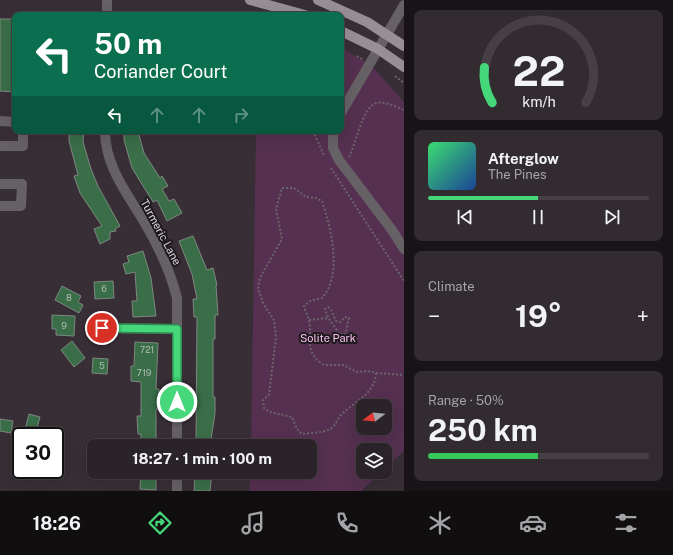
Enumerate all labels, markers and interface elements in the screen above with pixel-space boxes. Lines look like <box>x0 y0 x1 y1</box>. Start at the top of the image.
text: 50 m <box>94 27 162 60</box>
icon: left <box>28 28 80 80</box>
text: 22 <box>512 46 565 95</box>
text: Coriander Court <box>94 61 228 82</box>
text: km/h <box>522 93 555 110</box>
icon: left <box>104 104 126 126</box>
icon: ahead <box>146 104 168 126</box>
icon: ahead <box>188 104 210 126</box>
icon: right <box>230 104 252 126</box>
text: Afterglow <box>488 150 559 167</box>
text: The Pines <box>488 167 547 182</box>
street label: Turmeric Lane <box>139 197 183 267</box>
icon: previous <box>454 206 476 228</box>
icon: pause <box>527 206 549 228</box>
icon: next <box>601 206 623 228</box>
text: Climate <box>428 279 475 294</box>
house number: 6 <box>101 283 107 294</box>
house number: 8 <box>66 292 72 303</box>
text: 19° <box>515 298 562 334</box>
text: − <box>428 303 440 329</box>
text: + <box>637 303 649 329</box>
pin <box>85 311 119 345</box>
icon: arrive <box>91 317 113 339</box>
house number: 9 <box>61 320 67 331</box>
park label: Solite Park <box>300 332 356 344</box>
house number: 721 <box>140 344 154 355</box>
house number: 5 <box>99 360 105 371</box>
house number: 719 <box>137 367 152 378</box>
position arrow <box>156 381 198 423</box>
text: Range · 50% <box>428 393 504 408</box>
north arrow <box>356 399 392 435</box>
map controls <box>356 399 392 479</box>
text: 250 km <box>428 412 538 448</box>
speed limit sign: 30 <box>12 427 64 479</box>
button: layers <box>356 443 392 479</box>
text: 18:27 · 1 min · 100 m <box>132 450 272 467</box>
icon: directions <box>146 509 174 537</box>
icon: music <box>239 509 267 537</box>
icon: phone <box>333 509 361 537</box>
icon: climate <box>426 509 454 537</box>
icon: car <box>519 509 547 537</box>
icon: filters <box>612 509 640 537</box>
text: 18:26 <box>33 513 81 534</box>

